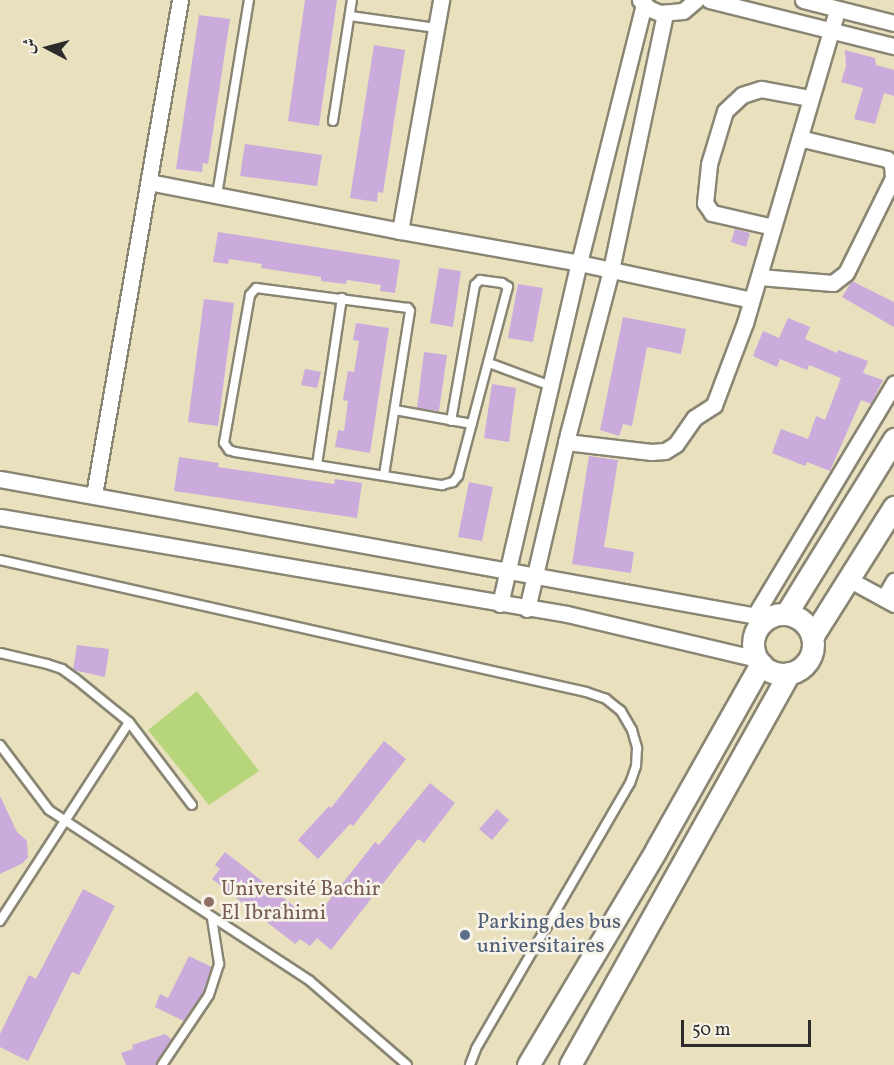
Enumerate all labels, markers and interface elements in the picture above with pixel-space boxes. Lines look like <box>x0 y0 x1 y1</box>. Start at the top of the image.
north arrow <box>18 18 78 78</box>
text: ش <box>18 37 42 55</box>
place label: Université Bachir El Ibrahimi <box>221 877 380 927</box>
marker: Université Bachir El Ibrahimi <box>202 895 216 909</box>
place label: Parking des bus universitaires <box>477 910 621 960</box>
marker: Parking des bus universitaires <box>458 928 472 942</box>
scale bar <box>684 1008 814 1046</box>
text: 50 m <box>692 1018 731 1043</box>

